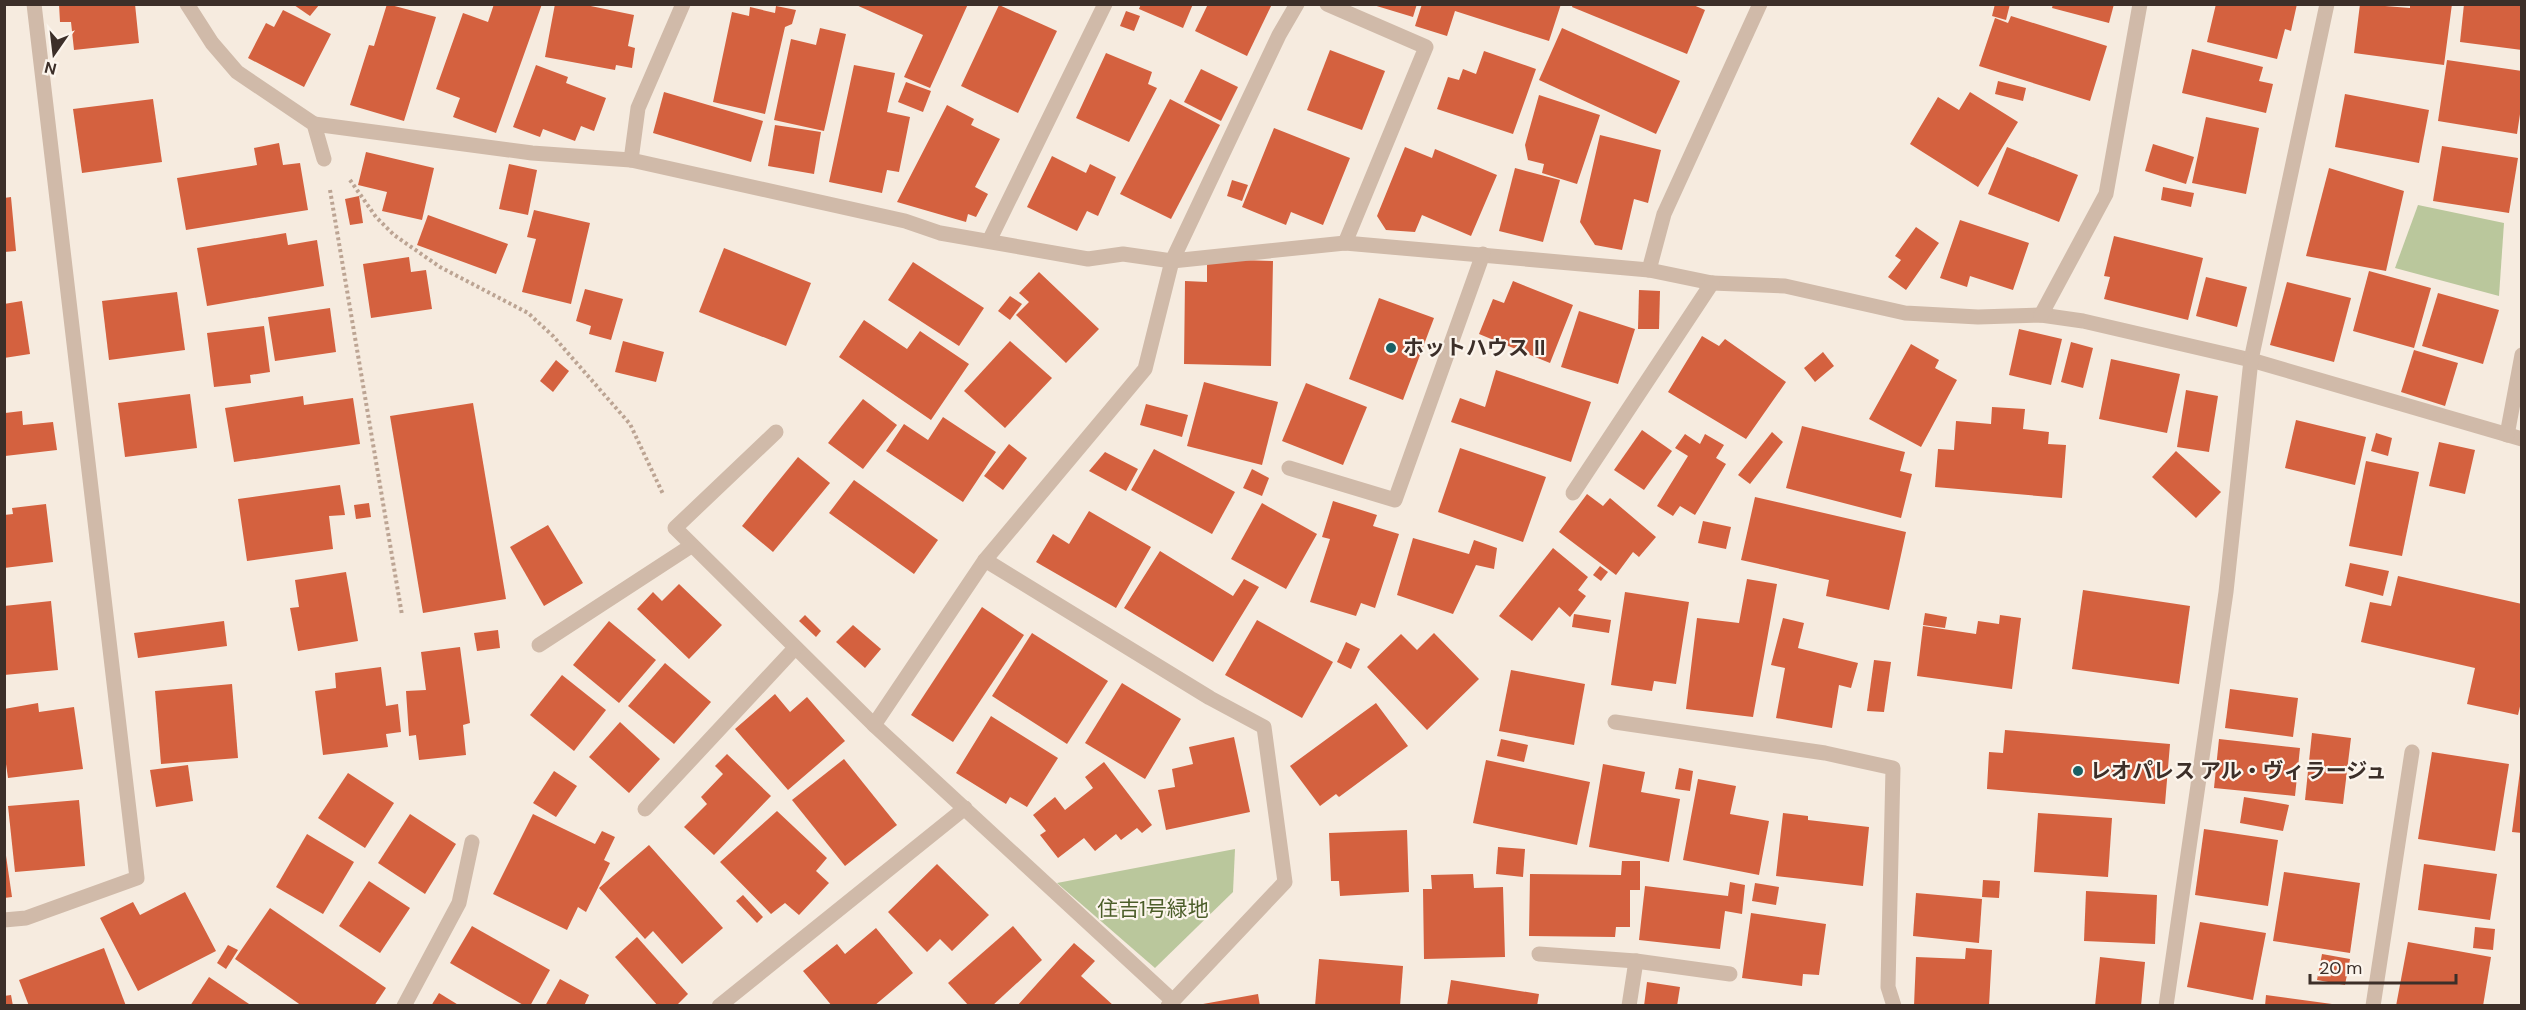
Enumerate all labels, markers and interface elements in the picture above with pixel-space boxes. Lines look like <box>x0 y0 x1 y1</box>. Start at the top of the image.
north arrow <box>24 24 84 84</box>
text: N <box>42 56 59 80</box>
place label: ホットハウス II <box>1403 334 1545 362</box>
marker: ホットハウス II <box>1384 341 1398 355</box>
place label: レオパレス アル・ヴィラージュ <box>2090 757 2387 785</box>
marker: レオパレス アル・ヴィラージュ <box>2071 764 2085 778</box>
park label: 住吉1号緑地 <box>1097 895 1209 923</box>
scale bar <box>2310 947 2456 985</box>
text: 20 m <box>2319 956 2362 980</box>

